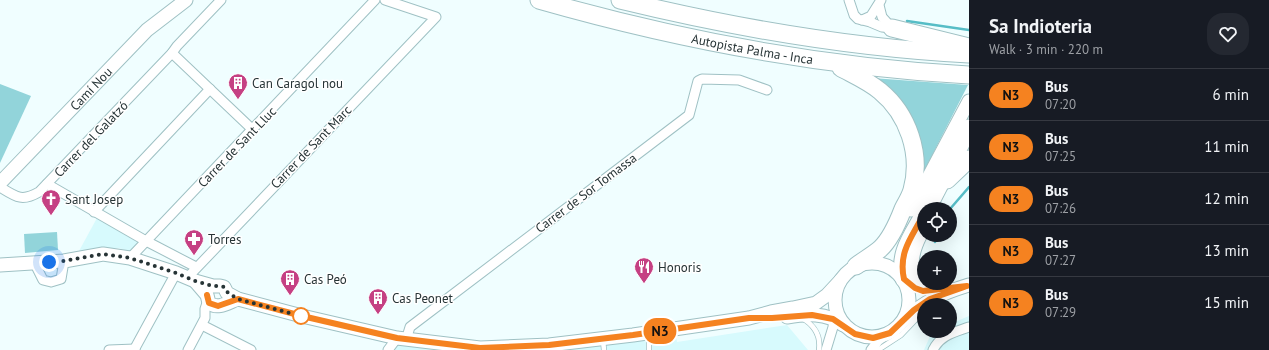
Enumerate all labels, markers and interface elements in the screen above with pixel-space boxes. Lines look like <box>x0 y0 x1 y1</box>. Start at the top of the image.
button: heart <box>1207 13 1249 55</box>
text: Sa Indioteria <box>989 14 1092 38</box>
street label: Autopista Palma - Inca <box>690 30 814 68</box>
text: Walk · 3 min · 220 m <box>989 41 1103 58</box>
street label: Camí Nou <box>66 63 116 114</box>
building icon: Can Caragol nou <box>227 72 249 100</box>
place label: Can Caragol nou <box>252 75 343 92</box>
text: Bus <box>1045 77 1068 96</box>
text: 6 min <box>1212 85 1249 104</box>
text: N3 <box>1002 86 1020 104</box>
text: 07:20 <box>1045 96 1076 113</box>
street label: Carrer del Galatzó <box>50 97 132 181</box>
street label: Carrer de Sant Marc <box>267 102 355 192</box>
street label: Carrer de Sant Lluc <box>194 103 280 191</box>
text: Bus <box>1045 129 1068 148</box>
text: 11 min <box>1204 137 1249 156</box>
text: N3 <box>1002 138 1020 156</box>
text: 07:25 <box>1045 148 1076 165</box>
street label: Carrer de Sor Tomassa <box>532 149 640 237</box>
text: Bus <box>1045 181 1068 200</box>
church icon: Sant Josep <box>40 188 62 216</box>
text: 12 min <box>1204 189 1249 208</box>
text: N3 <box>1002 190 1020 208</box>
place label: Sant Josep <box>65 191 123 208</box>
text: 07:26 <box>1045 200 1076 217</box>
map controls <box>917 202 957 338</box>
button: locate <box>917 202 957 242</box>
pharmacy icon: Torres <box>183 228 205 256</box>
place label: Torres <box>208 231 241 248</box>
text: Bus <box>1045 233 1068 252</box>
text: 13 min <box>1204 241 1249 260</box>
text: N3 <box>1002 242 1020 260</box>
button: + <box>917 250 957 290</box>
your location <box>39 252 59 272</box>
text: 07:27 <box>1045 252 1076 269</box>
restaurant icon: Honoris <box>633 256 655 284</box>
place label: Honoris <box>658 259 701 276</box>
building icon: Cas Peó <box>279 268 301 296</box>
place label: Cas Peó <box>304 271 347 288</box>
text: Bus <box>1045 285 1068 304</box>
building icon: Cas Peonet <box>367 287 389 315</box>
place label: Cas Peonet <box>392 290 454 307</box>
text: 15 min <box>1204 293 1249 312</box>
text: N3 <box>1002 294 1020 312</box>
button: − <box>917 298 957 338</box>
text: 07:29 <box>1045 304 1076 321</box>
unlabelled marker <box>292 307 310 325</box>
line badge: N3 <box>642 318 678 344</box>
text: N3 <box>651 322 669 340</box>

